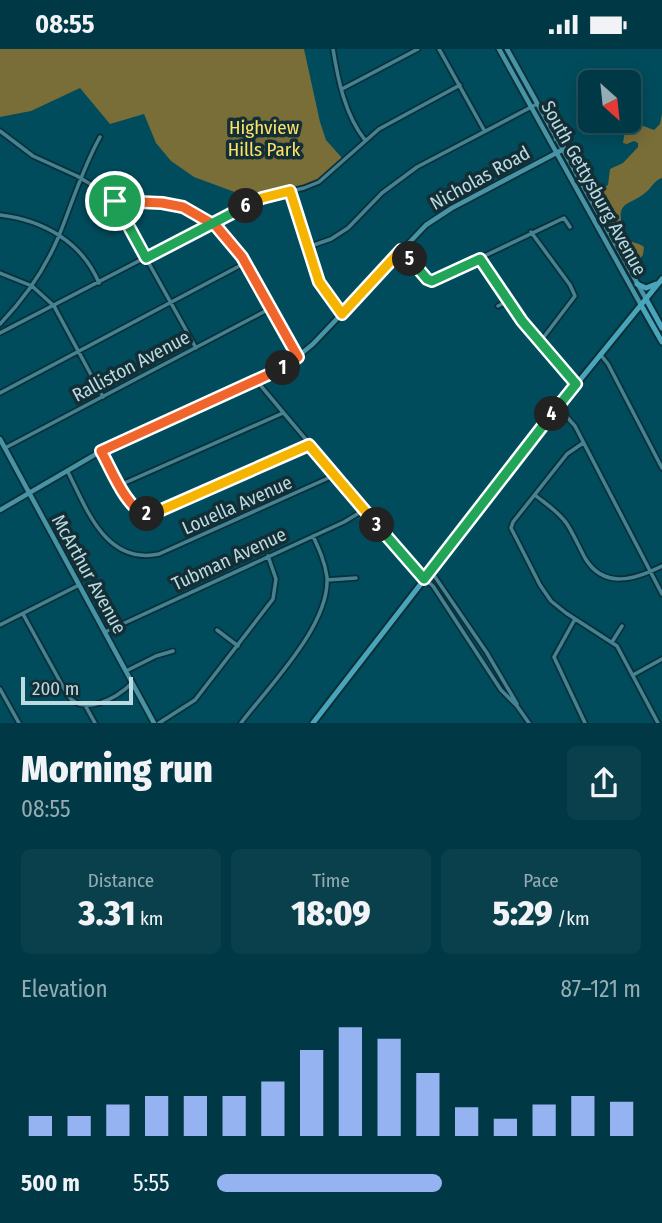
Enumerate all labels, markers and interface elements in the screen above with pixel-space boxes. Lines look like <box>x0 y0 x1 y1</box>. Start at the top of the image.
text: 08:55 <box>35 9 95 40</box>
north arrow <box>578 70 640 133</box>
map controls <box>578 70 641 133</box>
street label: South Gettysburg Avenue <box>536 97 652 279</box>
park label: Highview Hills Park <box>228 116 300 161</box>
street label: Nicholas Road <box>426 141 534 215</box>
pin <box>85 171 145 231</box>
icon: arrive <box>96 182 134 220</box>
pin: 6 <box>229 189 264 223</box>
text: 6 <box>241 194 250 217</box>
pin: 5 <box>392 241 428 277</box>
text: 5 <box>405 247 414 270</box>
street label: Ralliston Avenue <box>68 325 194 407</box>
pin: 1 <box>266 351 300 385</box>
text: 1 <box>278 356 287 379</box>
pin: 4 <box>534 397 570 431</box>
text: 4 <box>547 402 556 425</box>
street label: Louella Avenue <box>178 470 296 540</box>
pin: 2 <box>130 497 164 531</box>
text: 2 <box>142 502 151 525</box>
pin: 3 <box>360 507 394 543</box>
street label: McArthur Avenue <box>47 510 131 638</box>
text: 3 <box>372 513 381 536</box>
street label: Tubman Avenue <box>168 522 290 596</box>
scale bar <box>21 673 133 705</box>
text: 200 m <box>32 677 79 700</box>
text: Morning run <box>21 746 213 792</box>
button: share <box>567 746 641 820</box>
text: 08:55 <box>21 795 70 823</box>
text: Distance <box>88 869 154 892</box>
text: Time <box>312 869 350 892</box>
text: Pace <box>523 869 559 892</box>
text: 3.31 <box>79 892 135 934</box>
text: 18:09 <box>291 892 371 934</box>
text: 5:29 <box>492 892 553 934</box>
text: km <box>135 907 163 930</box>
text: /km <box>553 907 590 930</box>
text: Elevation <box>21 975 108 1003</box>
text: 87–121 m <box>561 975 641 1003</box>
text: 500 m <box>21 1169 80 1197</box>
text: 5:55 <box>133 1169 170 1197</box>

